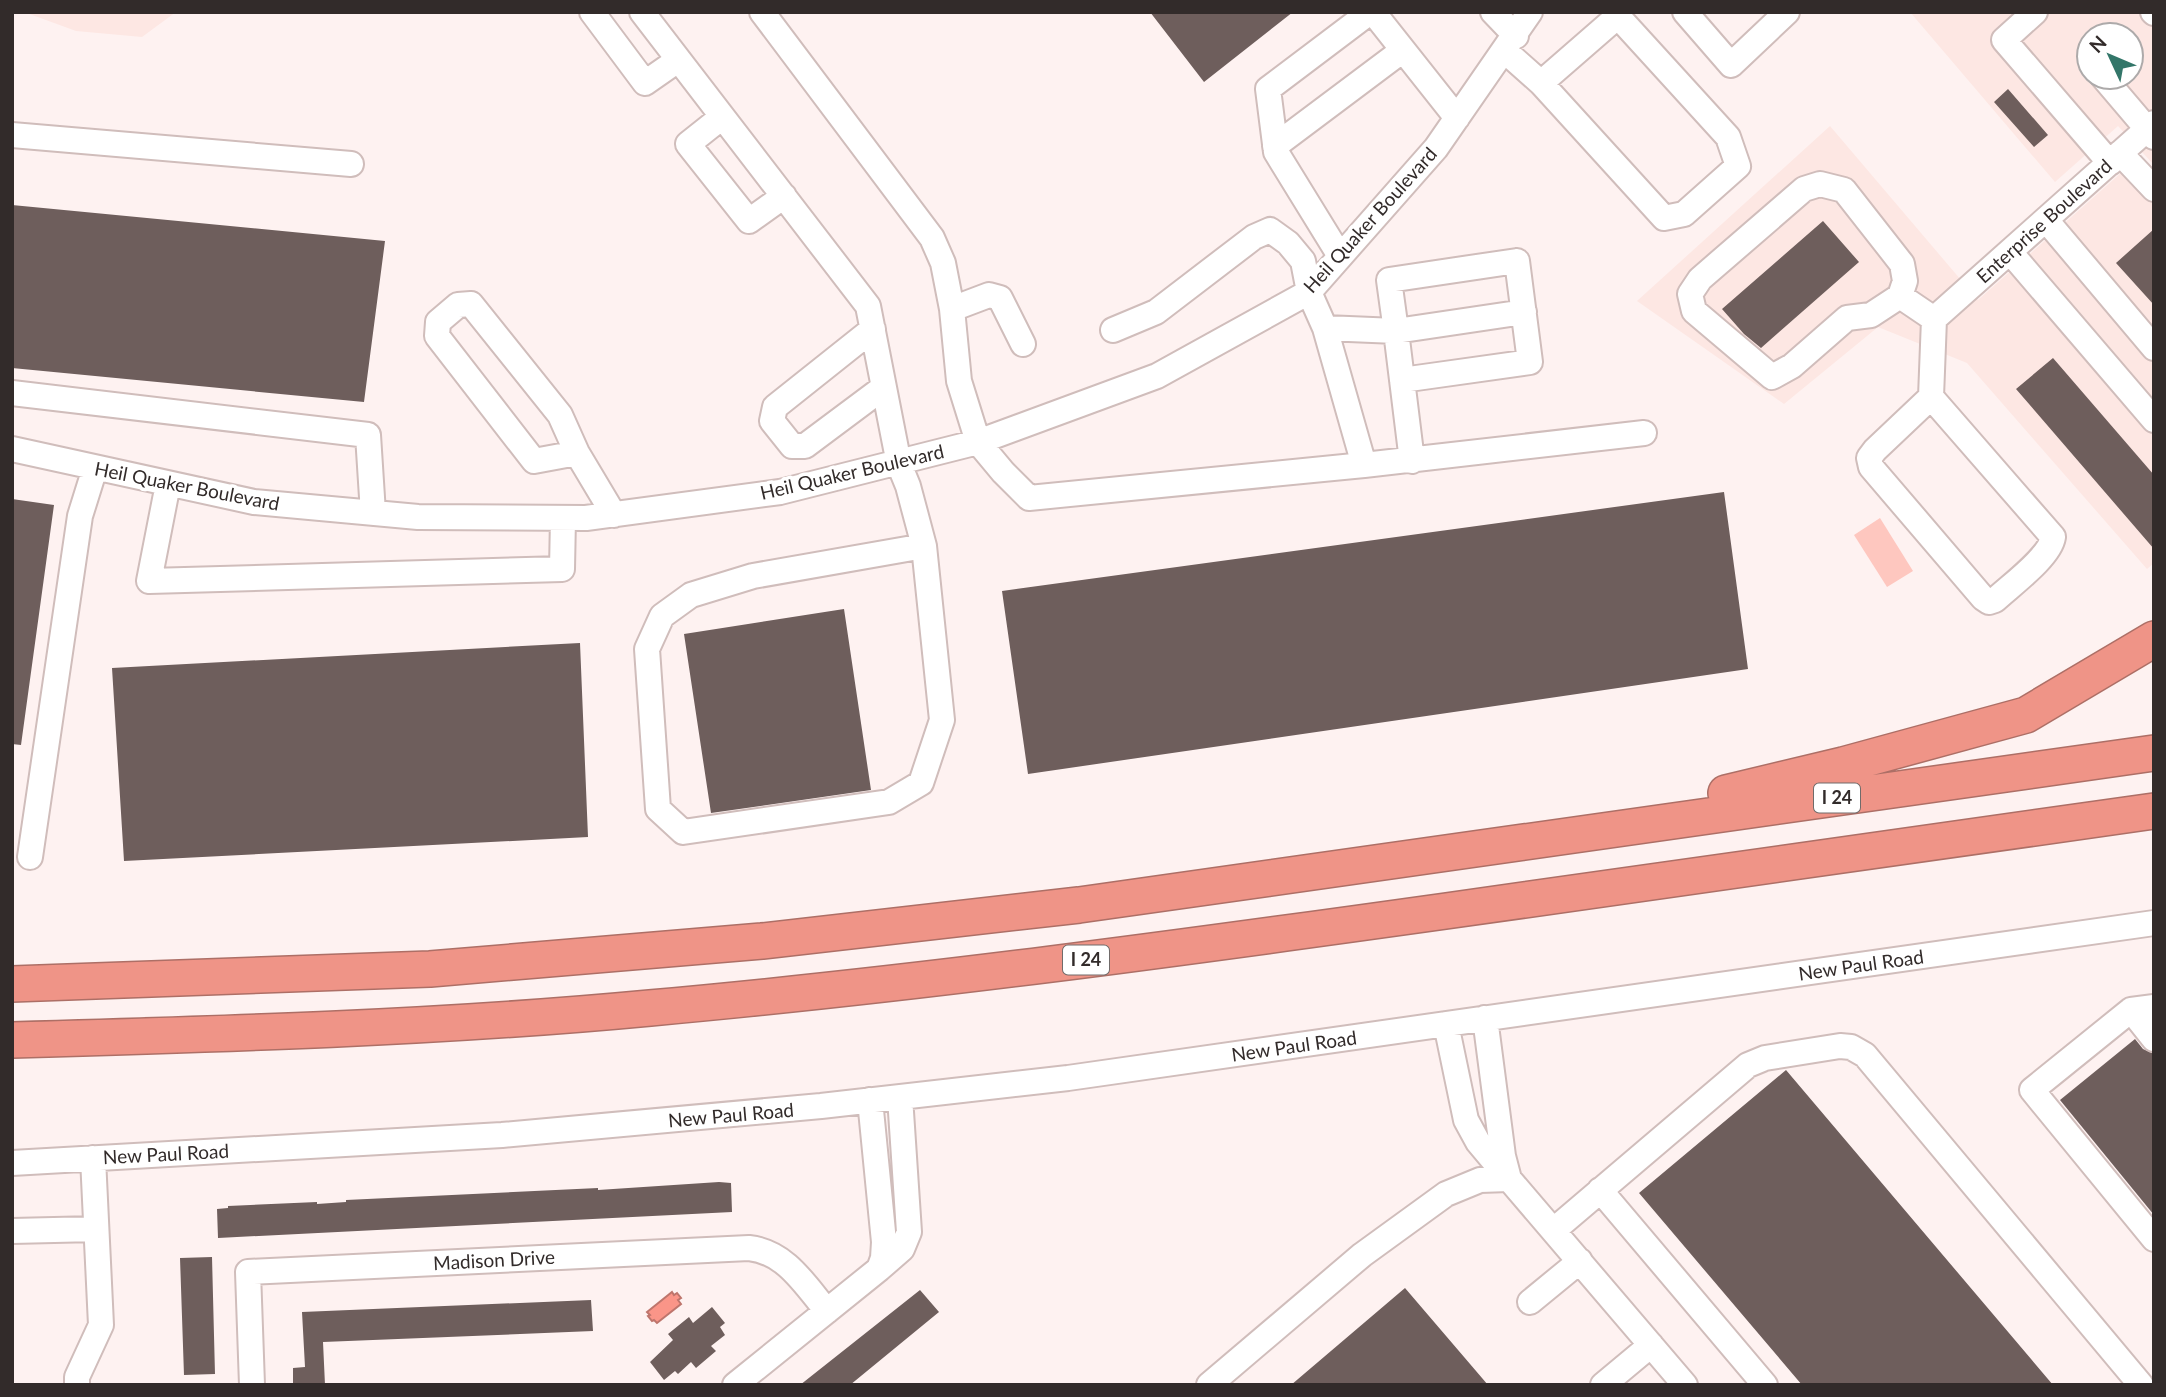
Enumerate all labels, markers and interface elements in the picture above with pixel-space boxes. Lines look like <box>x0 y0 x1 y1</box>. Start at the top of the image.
north arrow <box>2075 21 2145 91</box>
text: N <box>2084 31 2111 57</box>
street label: Heil Quaker Boulevard <box>1298 142 1441 297</box>
street label: Enterprise Boulevard <box>1971 154 2116 287</box>
street label: Heil Quaker Boulevard <box>758 439 946 504</box>
street label: Heil Quaker Boulevard <box>93 456 281 515</box>
road number: I 24 <box>1814 784 1860 812</box>
street label: New Paul Road <box>1797 944 1925 985</box>
road number: I 24 <box>1063 945 1109 974</box>
street label: New Paul Road <box>1230 1025 1358 1066</box>
street label: New Paul Road <box>667 1098 795 1131</box>
street label: New Paul Road <box>102 1139 230 1168</box>
street label: Madison Drive <box>433 1245 555 1274</box>

